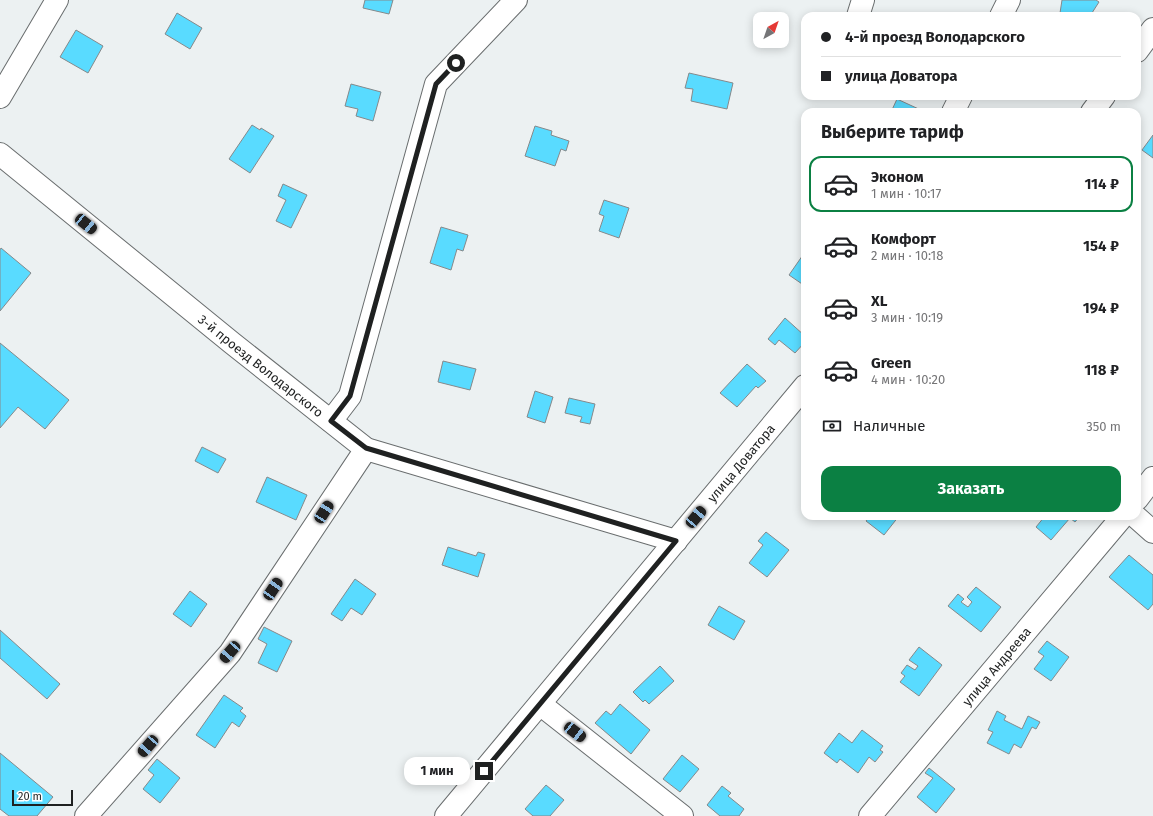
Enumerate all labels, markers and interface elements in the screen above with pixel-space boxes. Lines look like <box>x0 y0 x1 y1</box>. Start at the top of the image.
north arrow <box>753 12 789 48</box>
map controls <box>753 12 789 48</box>
text: 4-й проезд Володарского <box>845 28 1025 46</box>
route start <box>447 54 465 72</box>
text: улица Доватора <box>845 67 957 85</box>
text: Выберите тариф <box>821 121 964 143</box>
icon: car <box>823 166 859 202</box>
text: Эконом <box>871 168 924 186</box>
text: 114 ₽ <box>1084 175 1119 193</box>
text: 1 мин · 10:17 <box>871 186 941 201</box>
car <box>73 212 99 236</box>
icon: car <box>823 228 859 264</box>
text: Комфорт <box>871 230 936 248</box>
text: 154 ₽ <box>1083 237 1119 255</box>
text: 2 мин · 10:18 <box>871 248 943 263</box>
icon: car <box>823 290 859 326</box>
text: XL <box>871 292 887 310</box>
text: 194 ₽ <box>1083 299 1119 317</box>
text: 3 мин · 10:19 <box>871 310 943 325</box>
street label: 3-й проезд Володарского <box>195 312 326 420</box>
icon: car <box>823 352 859 388</box>
text: Green <box>871 354 911 372</box>
text: 118 ₽ <box>1084 361 1119 379</box>
text: 4 мин · 10:20 <box>871 372 945 387</box>
icon: cash <box>821 415 843 437</box>
text: Наличные <box>853 417 925 435</box>
text: 350 m <box>1086 419 1121 434</box>
street label: улица Доватора <box>704 421 778 505</box>
button: Заказать <box>821 466 1121 512</box>
car <box>312 499 336 525</box>
car <box>684 504 708 530</box>
car <box>261 576 285 602</box>
street label: улица Андреева <box>959 624 1034 709</box>
car <box>218 639 242 665</box>
car <box>562 720 588 744</box>
car <box>136 733 160 759</box>
callout: 1 мин <box>404 757 470 785</box>
route end <box>475 762 493 780</box>
text: 1 мин <box>420 763 454 778</box>
scale bar <box>12 788 73 807</box>
text: 20 m <box>18 790 42 803</box>

